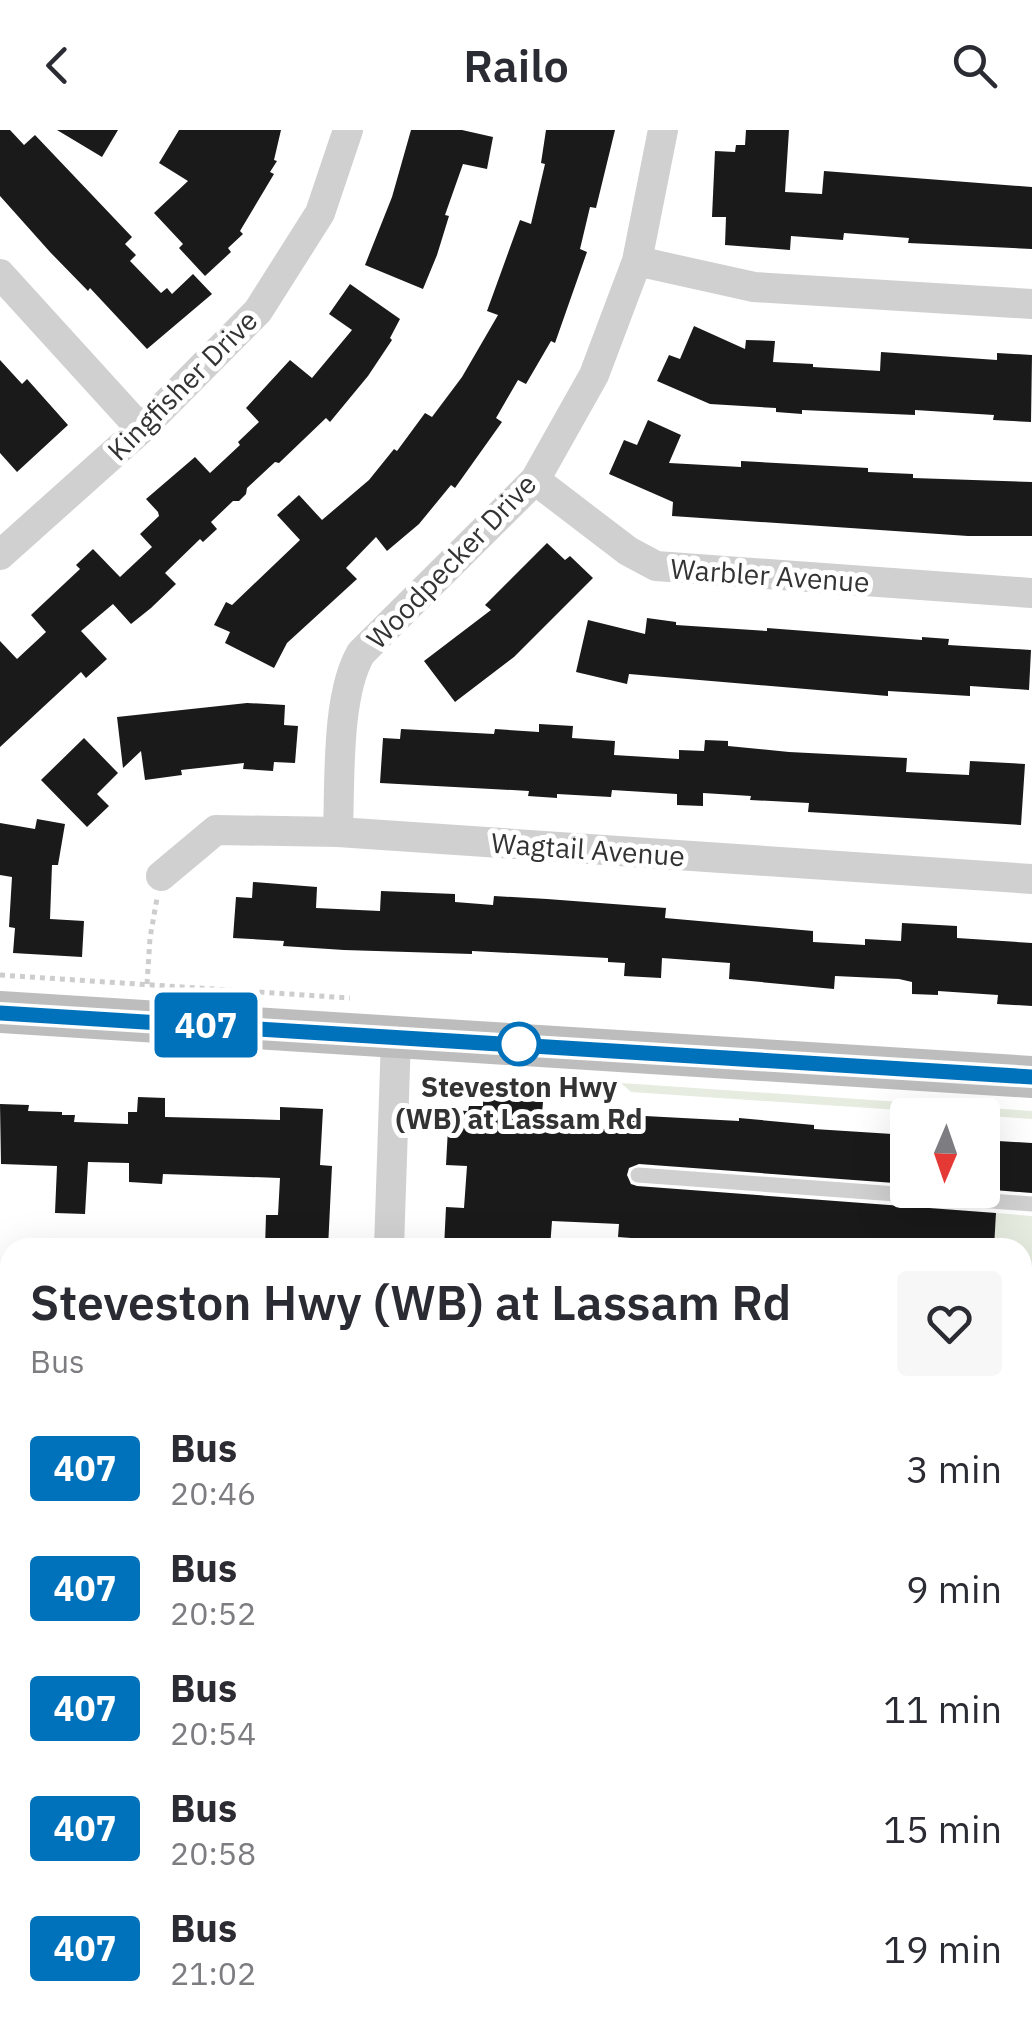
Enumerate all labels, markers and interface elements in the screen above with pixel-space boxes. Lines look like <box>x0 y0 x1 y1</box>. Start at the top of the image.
text: Railo <box>463 36 569 94</box>
icon: back <box>30 38 85 93</box>
icon: search <box>947 38 1002 93</box>
street label: Kingfisher Drive <box>99 302 265 468</box>
street label: Woodpecker Drive <box>358 466 544 656</box>
street label: Warbler Avenue <box>669 550 871 600</box>
street label: Wagtail Avenue <box>490 824 686 874</box>
line badge: 407 <box>148 992 264 1058</box>
text: 407 <box>174 1002 238 1048</box>
marker: Steveston Hwy (WB) at Lassam Rd <box>498 1023 540 1065</box>
place label: Steveston Hwy (WB) at Lassam Rd <box>395 1068 643 1137</box>
north arrow <box>890 1098 1000 1208</box>
map controls <box>890 1098 1000 1208</box>
text: Steveston Hwy (WB) at Lassam Rd <box>30 1271 791 1333</box>
button: heart <box>897 1271 1002 1376</box>
text: Bus <box>30 1340 85 1382</box>
text: Bus <box>170 1423 237 1472</box>
text: 3 min <box>906 1444 1002 1493</box>
text: 407 <box>53 1445 117 1491</box>
text: 20:46 <box>170 1472 256 1514</box>
text: Bus <box>170 1543 237 1592</box>
text: 9 min <box>906 1564 1002 1613</box>
text: 407 <box>53 1565 117 1611</box>
text: 20:52 <box>170 1592 256 1634</box>
text: Bus <box>170 1663 237 1712</box>
text: 11 min <box>883 1684 1002 1733</box>
text: 407 <box>53 1685 117 1731</box>
text: 20:54 <box>170 1712 256 1754</box>
text: Bus <box>170 1783 237 1832</box>
text: 15 min <box>883 1804 1002 1853</box>
text: 407 <box>53 1805 117 1851</box>
text: 20:58 <box>170 1832 256 1874</box>
text: Bus <box>170 1903 237 1952</box>
text: 19 min <box>883 1924 1002 1973</box>
text: 407 <box>53 1925 117 1971</box>
text: 21:02 <box>170 1952 256 1994</box>

